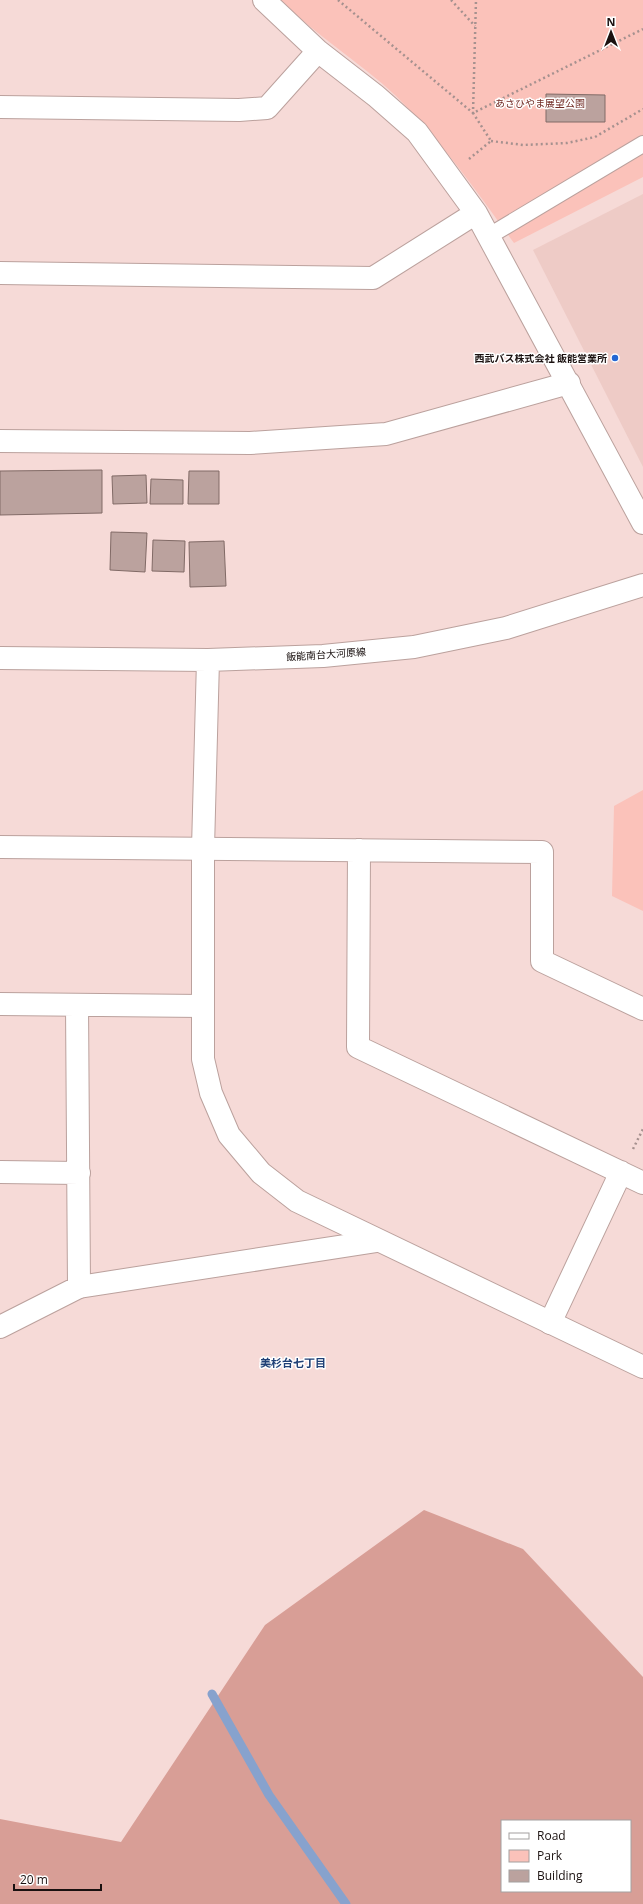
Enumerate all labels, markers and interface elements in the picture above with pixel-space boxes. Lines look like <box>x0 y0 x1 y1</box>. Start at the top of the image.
north arrow <box>591 12 631 52</box>
text: N <box>607 14 615 29</box>
park label: あさひやま展望公園 <box>495 96 585 110</box>
place label: 西武バス株式会社 飯能営業所 <box>474 351 607 365</box>
marker: 西武バス株式会社 飯能営業所 <box>610 353 620 363</box>
street label: 飯能南台大河原線 <box>286 644 366 664</box>
district label: 美杉台七丁目 <box>260 1355 326 1370</box>
legend <box>501 1820 631 1892</box>
text: Road <box>537 1827 566 1844</box>
text: Park <box>537 1847 563 1864</box>
scale bar <box>14 1866 101 1892</box>
text: Building <box>537 1867 583 1884</box>
text: 20 m <box>20 1871 48 1888</box>

